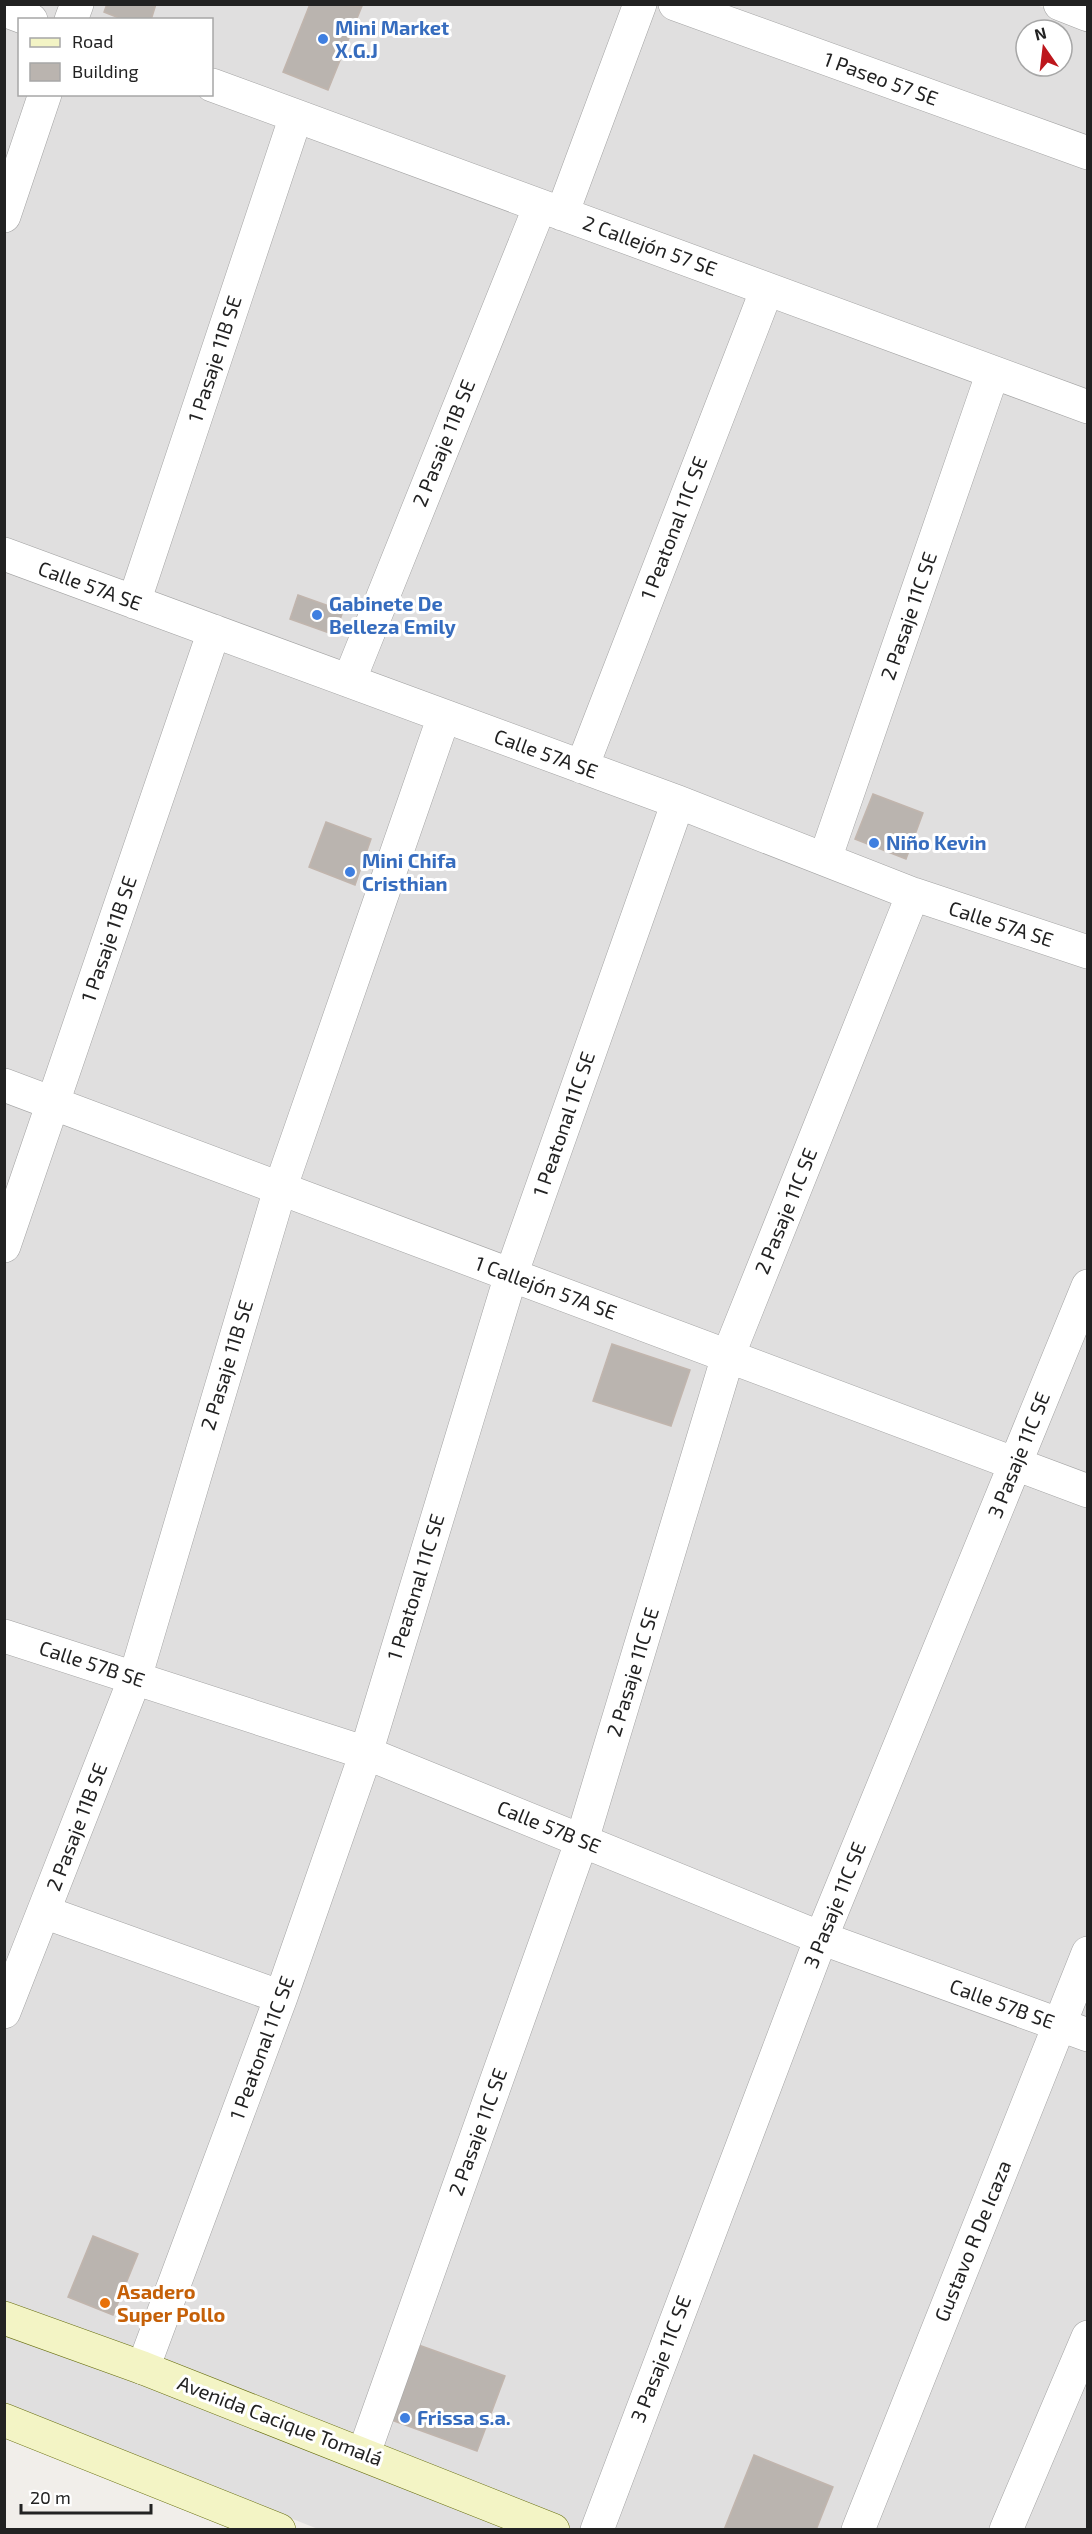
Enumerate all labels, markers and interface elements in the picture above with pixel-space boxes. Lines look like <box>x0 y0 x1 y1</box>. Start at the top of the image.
place label: Mini Market X.G.J <box>335 15 449 62</box>
legend <box>18 18 213 96</box>
north arrow <box>1014 18 1074 78</box>
text: N <box>1032 22 1048 44</box>
text: Road <box>72 30 113 52</box>
marker: Mini Market X.G.J <box>316 32 330 46</box>
street label: 1 Paseo 57 SE <box>821 46 942 110</box>
text: Building <box>72 60 139 82</box>
street label: 2 Callejón 57 SE <box>580 210 721 280</box>
street label: 1 Pasaje 11B SE <box>182 292 246 425</box>
street label: 2 Pasaje 11B SE <box>407 376 479 510</box>
street label: 1 Peatonal 11C SE <box>635 453 711 603</box>
street label: 2 Pasaje 11C SE <box>875 548 941 683</box>
street label: Calle 57A SE <box>35 555 145 615</box>
place label: Gabinete De Belleza Emily <box>329 591 456 639</box>
marker: Gabinete De Belleza Emily <box>310 608 324 622</box>
street label: Calle 57A SE <box>491 723 601 783</box>
place label: Niño Kevin <box>886 830 986 854</box>
marker: Niño Kevin <box>867 836 881 850</box>
place label: Mini Chifa Cristhian <box>362 848 456 895</box>
marker: Mini Chifa Cristhian <box>343 865 357 879</box>
street label: 1 Pasaje 11B SE <box>75 873 141 1005</box>
street label: Calle 57A SE <box>946 895 1057 951</box>
street label: 1 Peatonal 11C SE <box>527 1048 599 1199</box>
street label: 2 Pasaje 11C SE <box>749 1144 821 1277</box>
street label: 1 Callejón 57A SE <box>472 1250 620 1324</box>
street label: 2 Pasaje 11B SE <box>195 1297 257 1433</box>
street label: 3 Pasaje 11C SE <box>982 1388 1054 1521</box>
street label: 1 Peatonal 11C SE <box>381 1511 449 1663</box>
street label: 2 Pasaje 11C SE <box>601 1604 663 1739</box>
street label: Calle 57B SE <box>36 1635 148 1691</box>
street label: 2 Pasaje 11B SE <box>41 1759 111 1894</box>
street label: Calle 57B SE <box>494 1794 605 1858</box>
street label: 3 Pasaje 11C SE <box>798 1838 870 1971</box>
street label: 1 Peatonal 11C SE <box>224 1972 298 2123</box>
street label: Calle 57B SE <box>947 1973 1058 2033</box>
street label: 2 Pasaje 11C SE <box>443 2065 511 2199</box>
street label: Gustavo R De Icaza <box>929 2157 1015 2325</box>
place label: Asadero Super Pollo <box>117 2279 225 2326</box>
street label: 3 Pasaje 11C SE <box>625 2292 695 2425</box>
marker: Asadero Super Pollo <box>98 2296 112 2310</box>
street label: Avenida Cacique Tomalá <box>175 2370 386 2470</box>
place label: Frissa s.a. <box>417 2405 511 2429</box>
marker: Frissa s.a. <box>398 2411 412 2425</box>
scale bar <box>21 2477 152 2515</box>
text: 20 m <box>30 2486 71 2508</box>

